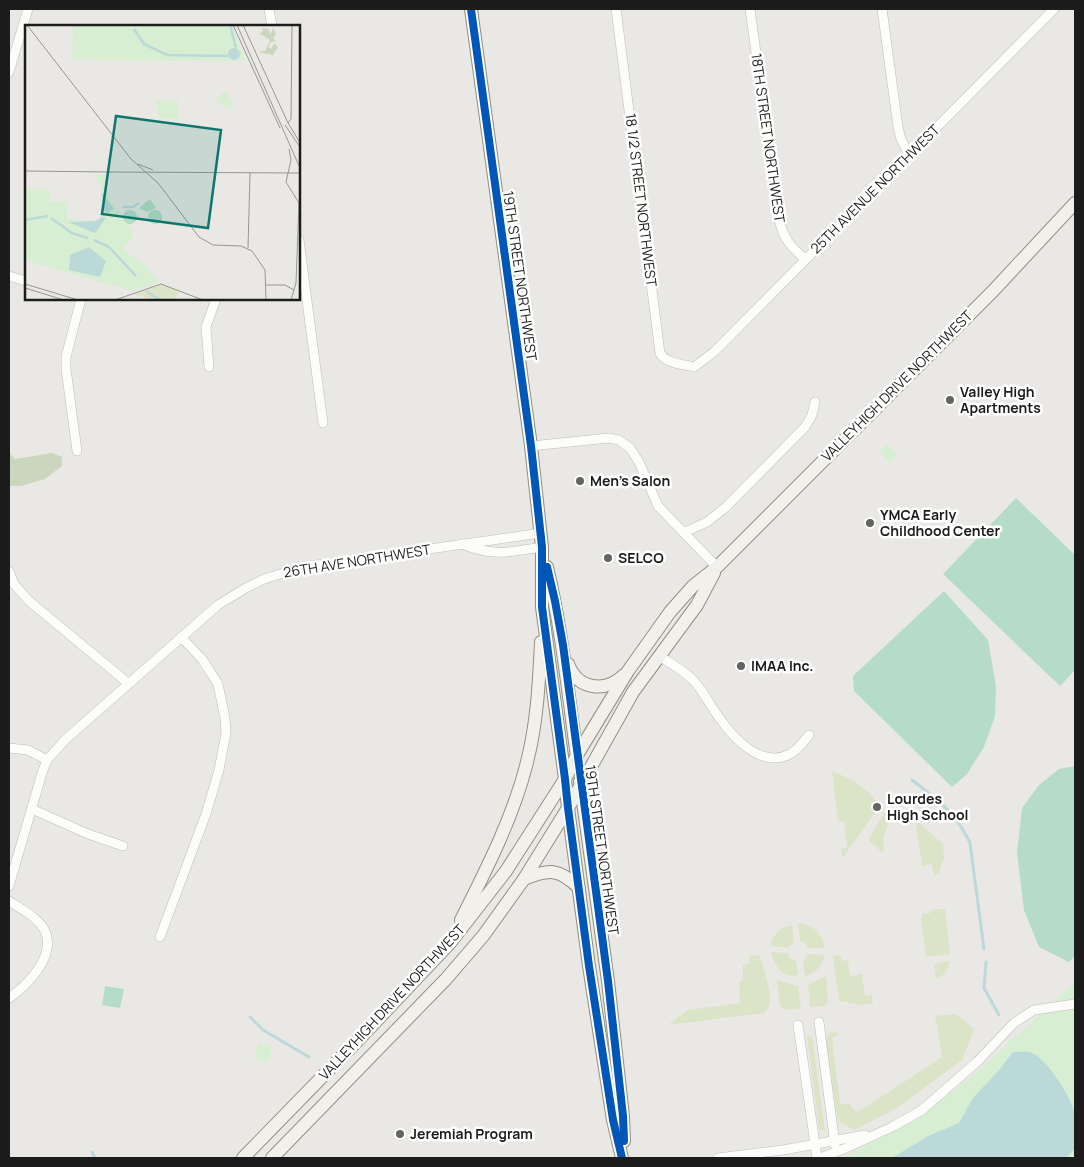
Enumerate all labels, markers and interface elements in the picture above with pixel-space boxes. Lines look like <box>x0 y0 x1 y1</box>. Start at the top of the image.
inset map <box>25 25 300 300</box>
street label: 18TH STREET NORTHWEST <box>747 52 790 225</box>
street label: 18 1/2 STREET NORTHWEST <box>621 112 662 288</box>
street label: 25TH AVENUE NORTHWEST <box>806 119 944 257</box>
street label: 19TH STREET NORTHWEST <box>499 190 542 363</box>
street label: VALLEYHIGH DRIVE NORTHWEST <box>817 306 977 465</box>
place label: Valley High Apartments <box>960 382 1041 417</box>
marker: Valley High Apartments <box>944 394 956 406</box>
place label: Men's Salon <box>590 471 670 490</box>
marker: Men's Salon <box>574 475 586 487</box>
place label: YMCA Early Childhood Center <box>880 505 1001 540</box>
marker: YMCA Early Childhood Center <box>864 517 876 529</box>
street label: 26TH AVE NORTHWEST <box>282 539 432 582</box>
place label: SELCO <box>618 548 664 567</box>
marker: SELCO <box>602 552 614 564</box>
place label: IMAA Inc. <box>751 656 814 675</box>
marker: IMAA Inc. <box>735 660 747 672</box>
street label: 19TH STREET NORTHWEST <box>581 764 624 937</box>
place label: Lourdes High School <box>887 789 968 824</box>
marker: Lourdes High School <box>871 801 883 813</box>
street label: VALLEYHIGH DRIVE NORTHWEST <box>314 919 469 1084</box>
place label: Jeremiah Program <box>410 1124 533 1143</box>
marker: Jeremiah Program <box>394 1128 406 1140</box>

